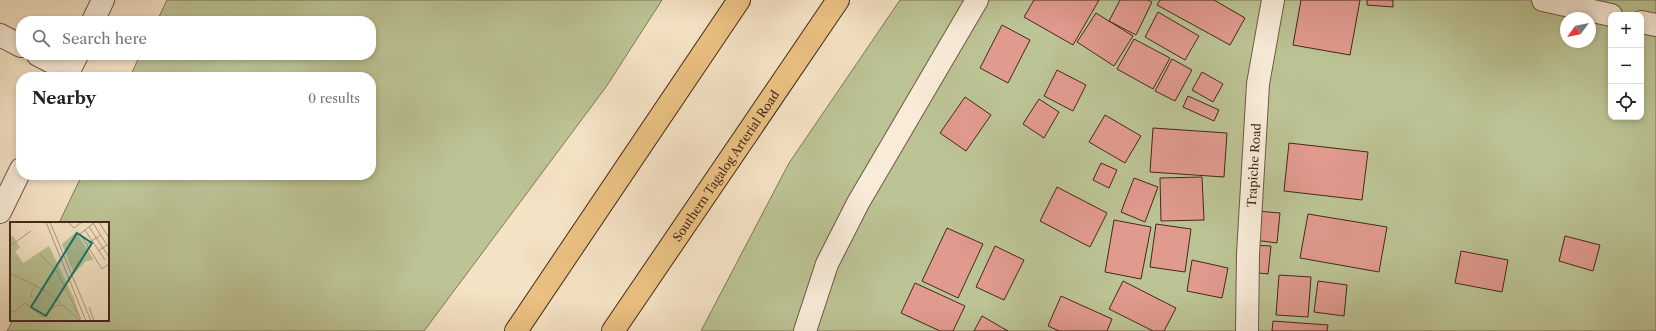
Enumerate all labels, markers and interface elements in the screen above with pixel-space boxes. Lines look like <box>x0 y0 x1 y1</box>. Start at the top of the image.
north arrow <box>1560 12 1596 48</box>
map controls <box>1608 12 1644 120</box>
button: + <box>1608 12 1644 48</box>
search box <box>16 16 376 60</box>
icon: search <box>30 27 52 49</box>
text: Search here <box>62 29 147 48</box>
button: − <box>1608 48 1644 84</box>
button: locate <box>1608 84 1644 120</box>
street label: Southern Tagalog Arterial Road <box>669 87 782 244</box>
text: Nearby <box>32 88 96 108</box>
text: 0 results <box>308 90 360 106</box>
street label: Trapiche Road <box>1243 122 1263 208</box>
inset map <box>10 222 109 321</box>

